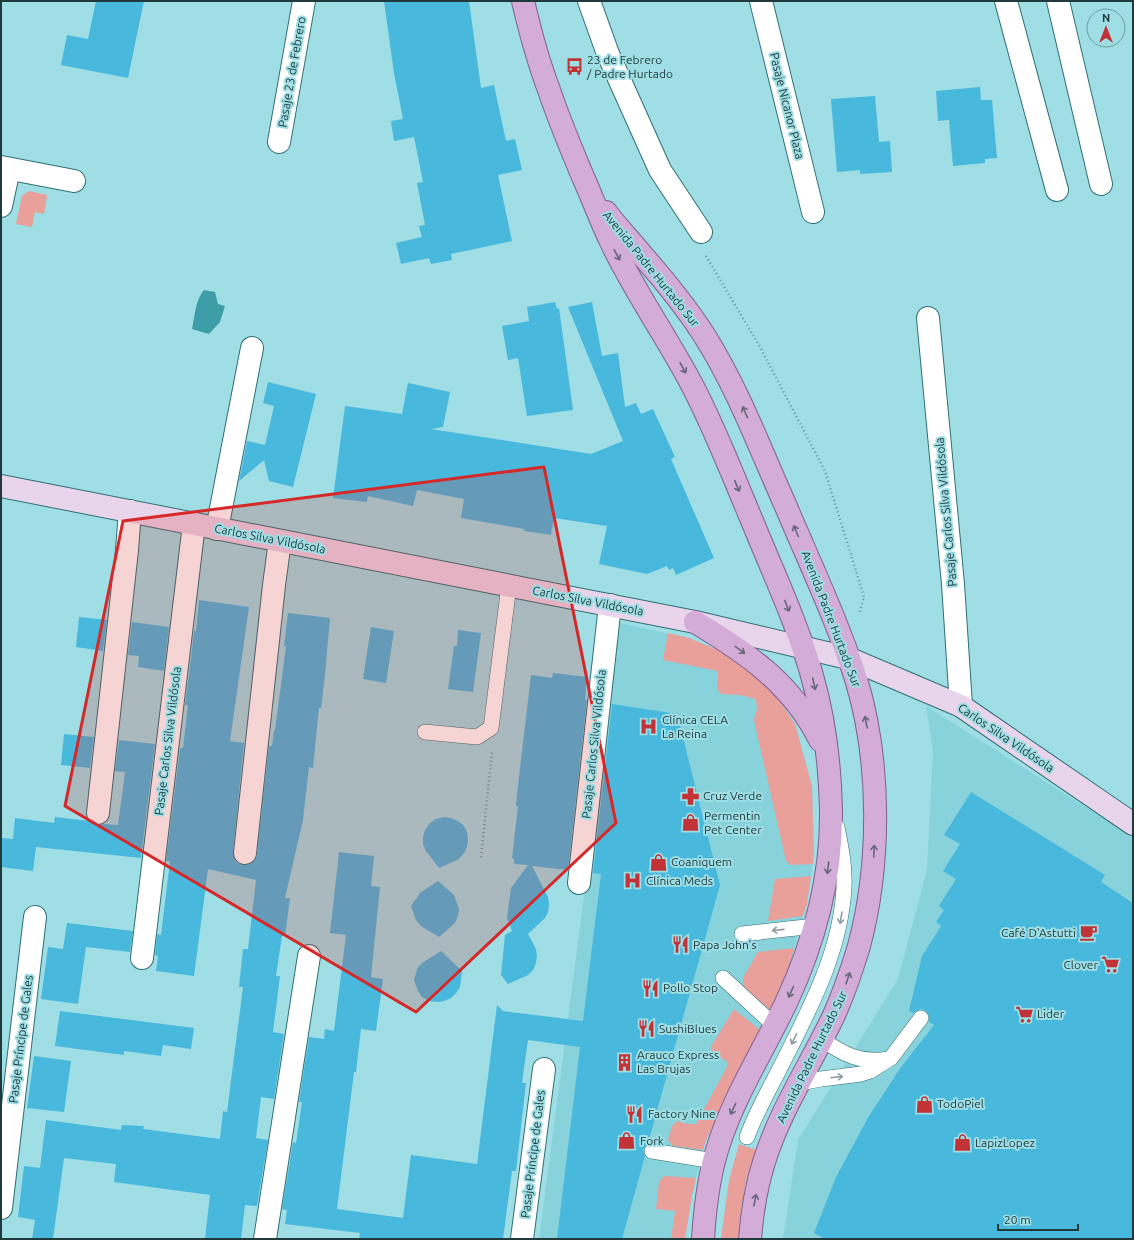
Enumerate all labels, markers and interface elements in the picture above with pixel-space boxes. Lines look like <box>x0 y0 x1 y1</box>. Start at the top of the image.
north arrow <box>1086 8 1126 48</box>
text: N <box>1102 12 1110 24</box>
street label: Pasaje 23 de Febrero <box>275 16 308 128</box>
street label: Pasaje Nicanor Plaza <box>768 51 807 161</box>
place label: 23 de Febrero / Padre Hurtado <box>586 53 673 80</box>
bus stop icon: 23 de Febrero / Padre Hurtado <box>564 57 584 77</box>
street label: Avenida Padre Hurtado Sur <box>601 208 702 329</box>
one-way arrow <box>614 249 622 261</box>
one-way arrow <box>679 362 687 374</box>
one-way arrow <box>740 406 748 418</box>
street label: Pasaje Carlos Silva Vildósola <box>932 437 959 587</box>
one-way arrow <box>734 479 741 491</box>
street label: Carlos Silva Vildósola <box>213 521 327 556</box>
one-way arrow <box>792 526 799 538</box>
street label: Avenida Padre Hurtado Sur <box>799 549 864 689</box>
street label: Carlos Silva Vildósola <box>531 583 645 618</box>
one-way arrow <box>783 599 791 611</box>
one-way arrow <box>734 646 745 654</box>
street label: Pasaje Carlos Silva Vildósola <box>152 666 183 816</box>
street label: Pasaje Carlos Silva Vildósola <box>579 669 608 819</box>
one-way arrow <box>810 677 818 690</box>
street label: Carlos Silva Vildósola <box>956 701 1057 775</box>
place label: Clínica CELA La Reina <box>662 713 728 740</box>
one-way arrow <box>861 716 869 729</box>
hospital icon: Clínica CELA La Reina <box>639 717 659 737</box>
pharmacy icon: Cruz Verde <box>680 786 700 806</box>
place label: Cruz Verde <box>703 789 762 802</box>
place label: Permentin Pet Center <box>704 809 762 836</box>
shop icon: Permentin Pet Center <box>681 813 701 833</box>
one-way arrow <box>870 845 877 858</box>
shop icon: Coaniquem <box>648 852 668 872</box>
place label: Coaniquem <box>671 855 732 868</box>
one-way arrow <box>824 861 831 874</box>
hospital icon: Clínica Meds <box>623 871 643 891</box>
place label: Clínica Meds <box>646 874 713 887</box>
one-way arrow <box>837 911 845 924</box>
cafe icon: Café D'Astutti <box>1079 923 1099 943</box>
one-way arrow <box>772 926 785 934</box>
place label: Café D'Astutti <box>1001 926 1076 939</box>
restaurant icon: Papa John's <box>670 935 690 955</box>
place label: Papa John's <box>693 938 757 951</box>
supermarket icon: Clover <box>1101 955 1121 975</box>
place label: Clover <box>1063 958 1098 971</box>
one-way arrow <box>845 972 853 984</box>
street label: Pasaje Príncipe de Gales <box>6 974 35 1104</box>
restaurant icon: Pollo Stop <box>640 978 660 998</box>
place label: Pollo Stop <box>663 981 718 994</box>
one-way arrow <box>787 986 794 998</box>
street label: Avenida Padre Hurtado Sur <box>774 988 849 1125</box>
supermarket icon: Lider <box>1014 1004 1034 1024</box>
place label: Lider <box>1037 1007 1065 1020</box>
restaurant icon: SushiBlues <box>636 1019 656 1039</box>
place label: SushiBlues <box>659 1022 717 1035</box>
one-way arrow <box>790 1033 797 1045</box>
place label: Arauco Express Las Brujas <box>637 1048 719 1075</box>
building icon: Arauco Express Las Brujas <box>614 1052 634 1072</box>
one-way arrow <box>830 1073 843 1081</box>
street label: Pasaje Príncipe de Gales <box>518 1089 547 1219</box>
shop icon: TodoPiel <box>914 1094 934 1114</box>
place label: TodoPiel <box>937 1097 984 1110</box>
one-way arrow <box>729 1103 736 1115</box>
restaurant icon: Factory Nine <box>625 1104 645 1124</box>
place label: Factory Nine <box>648 1107 716 1120</box>
shop icon: Fork <box>617 1131 637 1151</box>
shop icon: LapizLopez <box>952 1133 972 1153</box>
place label: Fork <box>640 1134 664 1147</box>
place label: LapizLopez <box>975 1136 1036 1149</box>
one-way arrow <box>751 1194 759 1207</box>
scale bar <box>998 1206 1078 1232</box>
text: 20 m <box>1004 1213 1031 1226</box>

